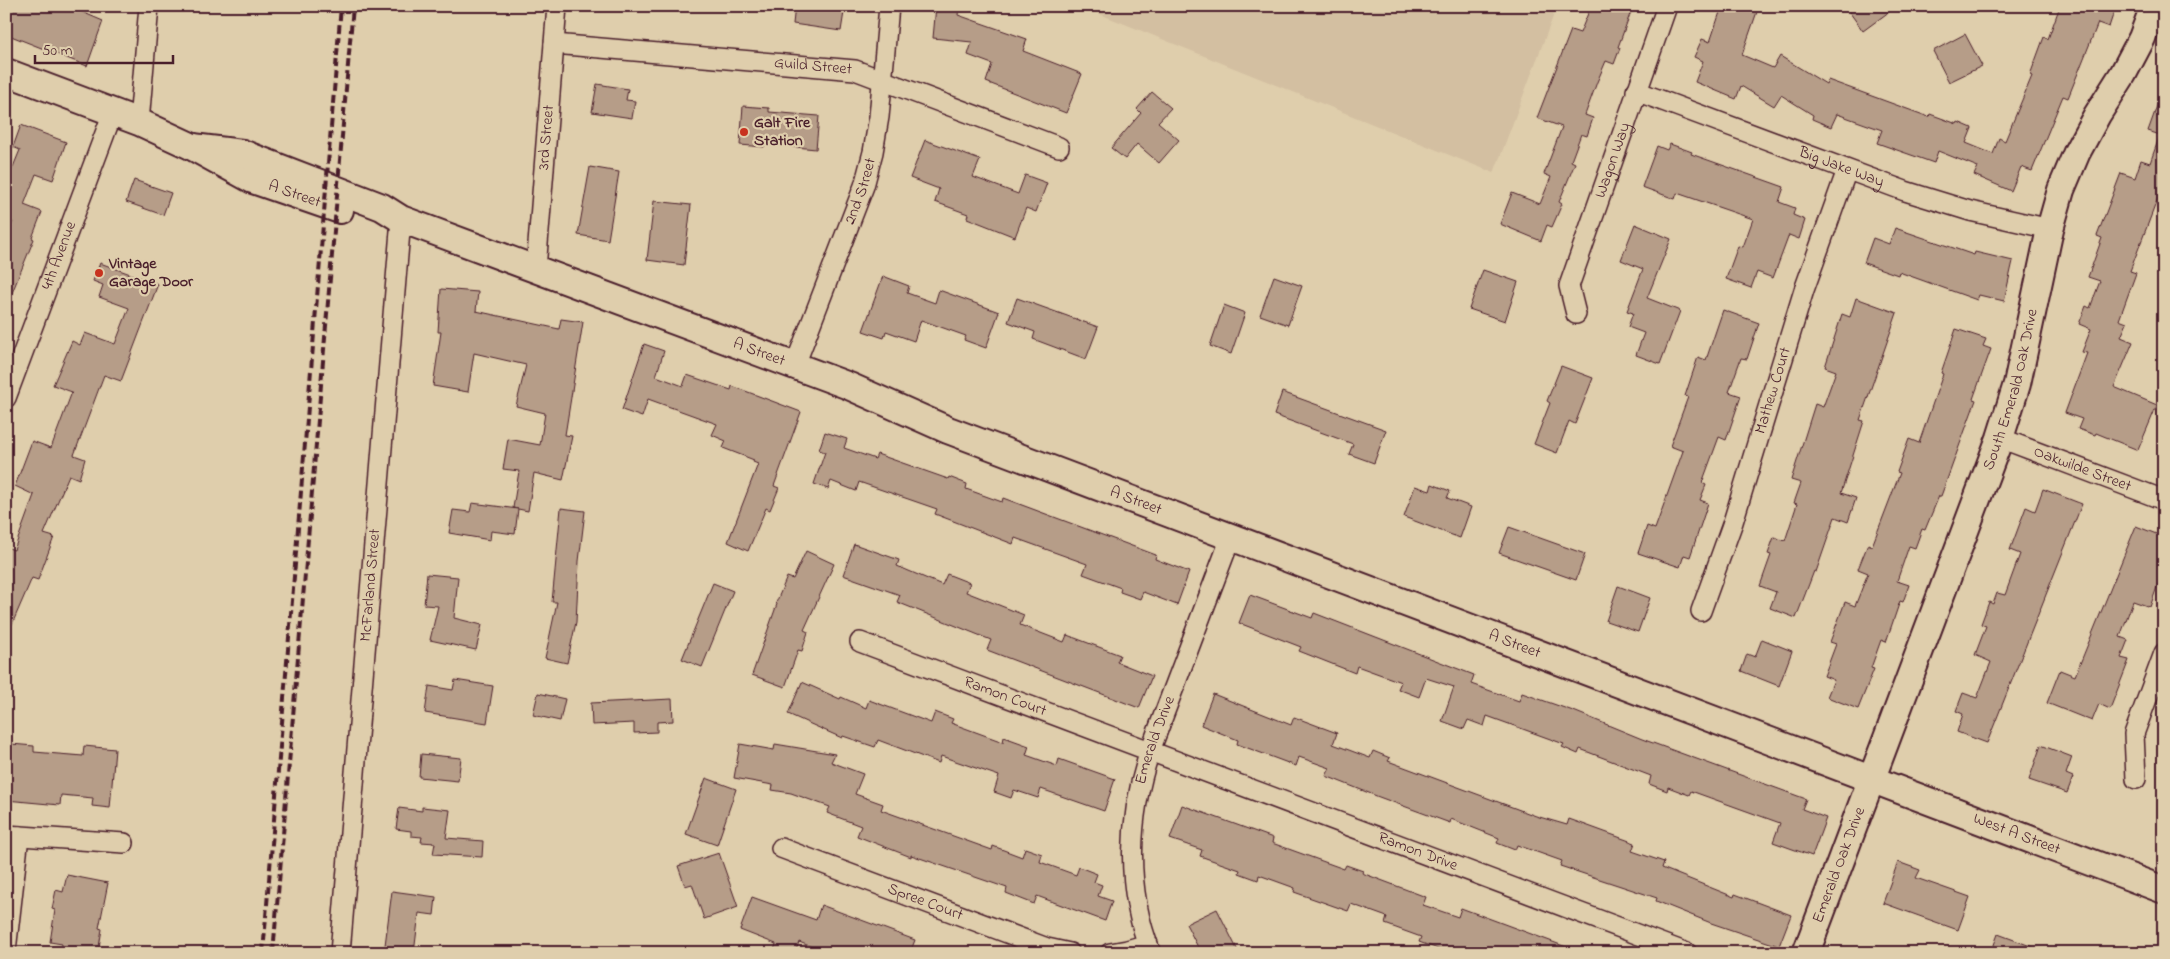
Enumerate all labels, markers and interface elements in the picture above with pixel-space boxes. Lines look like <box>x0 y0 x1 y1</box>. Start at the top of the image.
scale bar <box>35 32 172 64</box>
text: 50 m <box>42 40 73 62</box>
street label: Guild Street <box>773 51 854 82</box>
street label: 3rd Street <box>532 103 561 171</box>
place label: Galt Fire Station <box>754 111 811 153</box>
street label: Wagon Way <box>1589 119 1637 201</box>
marker: Galt Fire Station <box>738 126 750 138</box>
street label: Big Jake Way <box>1794 140 1887 194</box>
street label: 2nd Street <box>838 155 883 228</box>
street label: A Street <box>265 174 325 215</box>
street label: 4th Avenue <box>36 217 83 293</box>
place label: Vintage Garage Door <box>108 252 194 295</box>
marker: Vintage Garage Door <box>93 267 105 279</box>
street label: South Emerald Oak Drive <box>1977 306 2045 474</box>
street label: A Street <box>729 332 789 373</box>
street label: Mathew Court <box>1749 344 1798 437</box>
street label: Oakwilde Street <box>2030 440 2135 499</box>
street label: A Street <box>1106 480 1166 522</box>
street label: McFarland Street <box>354 527 387 643</box>
street label: A Street <box>1485 623 1545 665</box>
street label: Ramon Court <box>960 670 1050 723</box>
street label: Emerald Drive <box>1129 692 1182 787</box>
street label: Emerald Oak Drive <box>1806 803 1872 926</box>
street label: West A Street <box>1970 807 2064 862</box>
street label: Ramon Drive <box>1375 826 1462 878</box>
street label: Spree Court <box>884 877 967 928</box>

